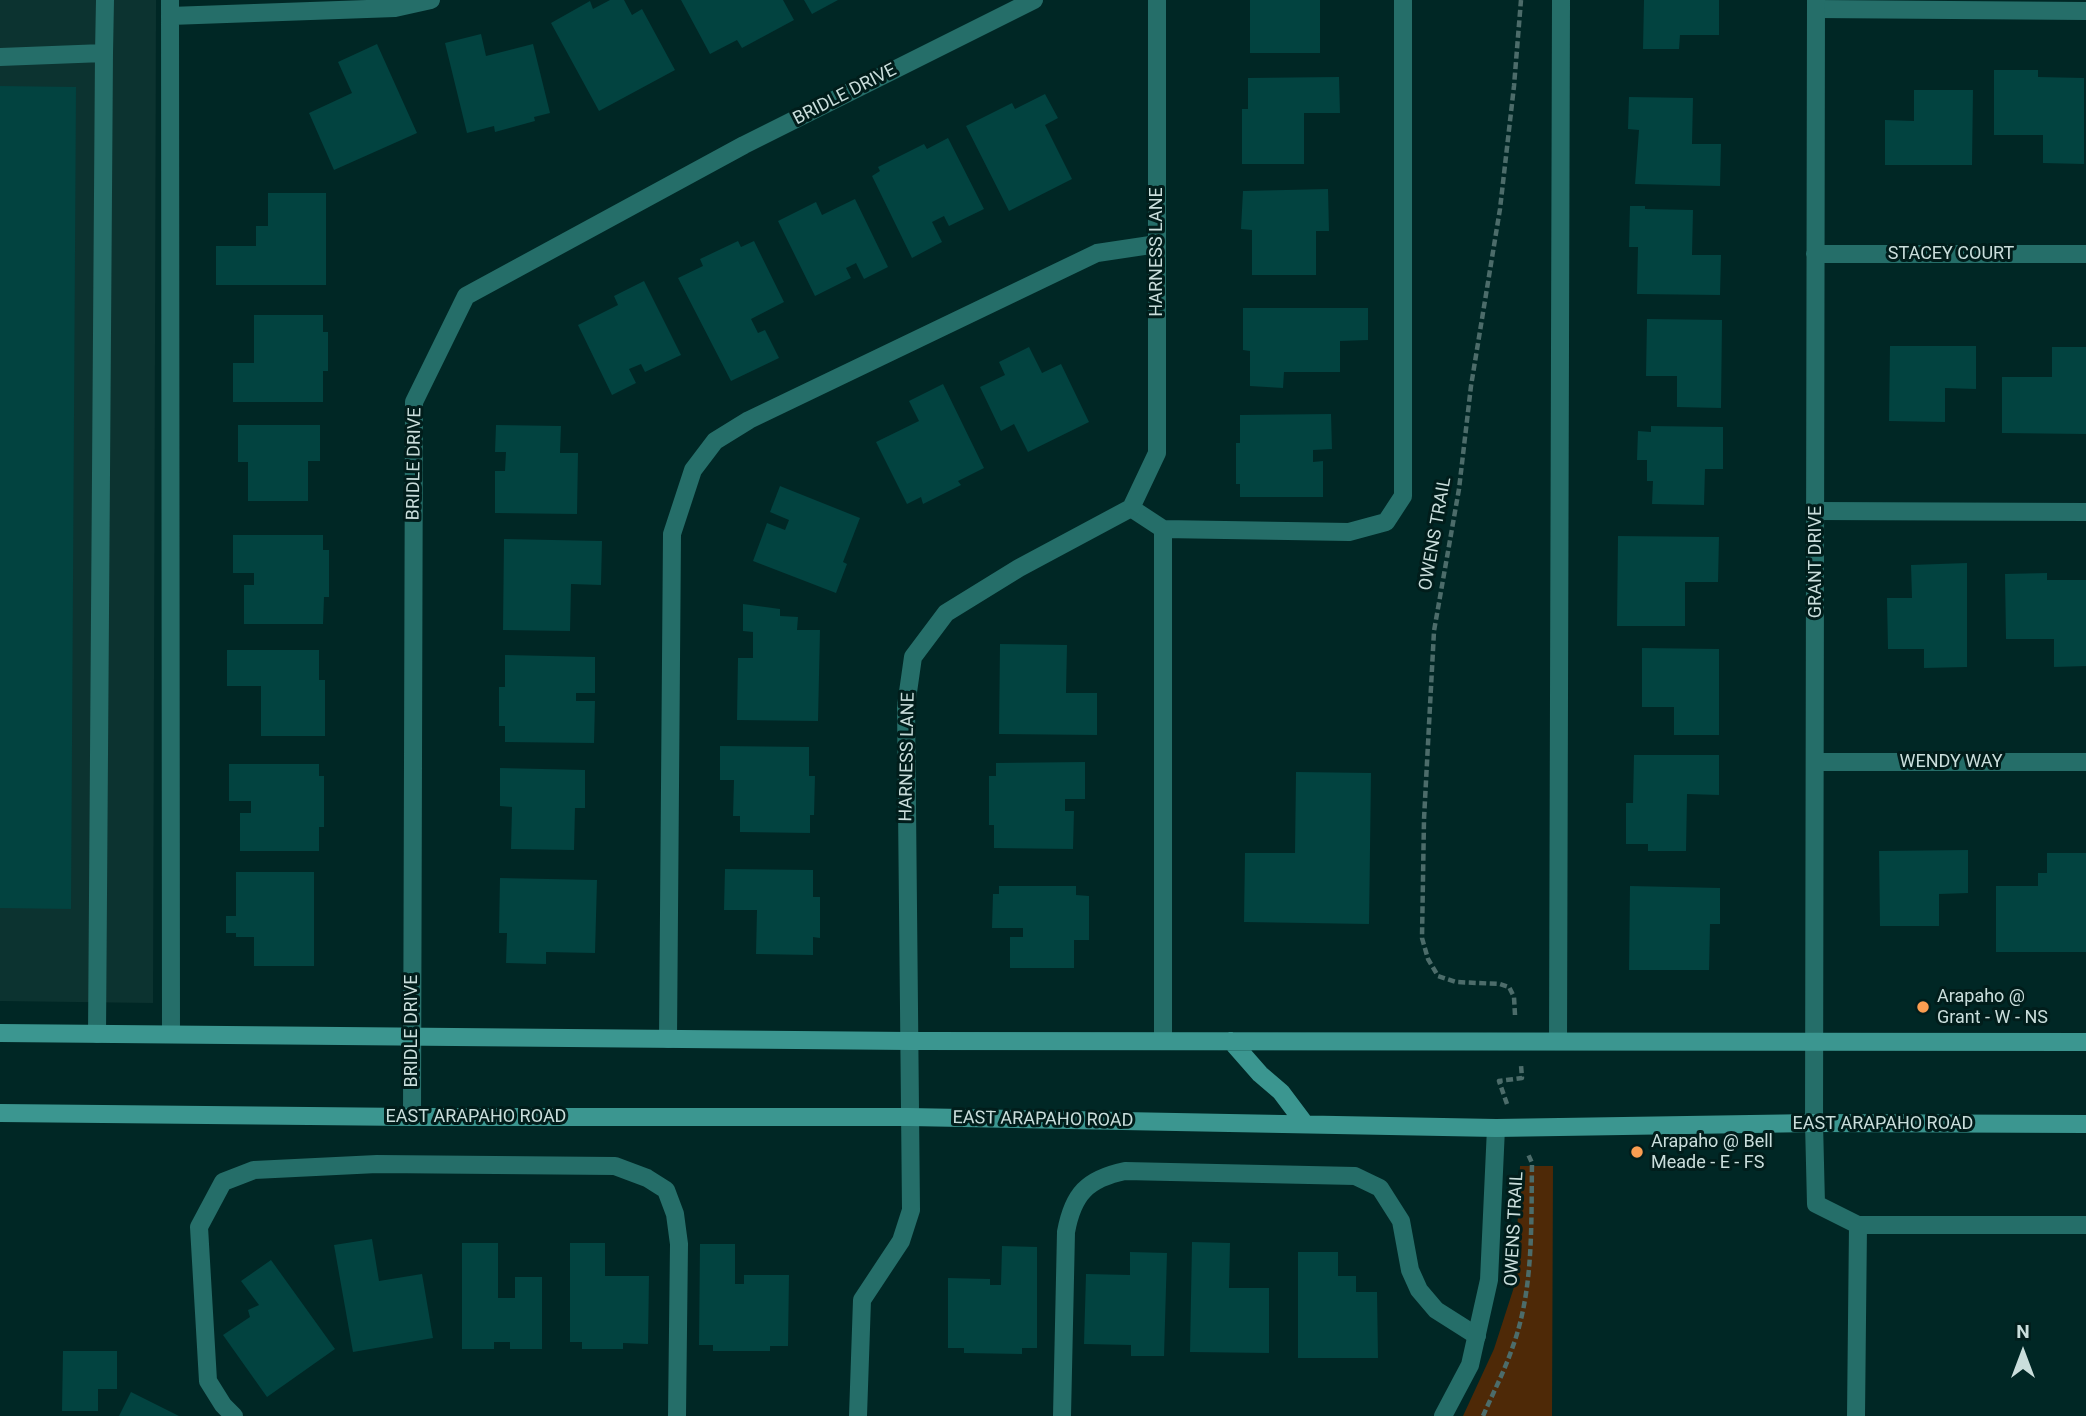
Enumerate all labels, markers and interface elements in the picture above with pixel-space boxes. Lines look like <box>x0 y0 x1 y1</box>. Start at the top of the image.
street label: BRIDLE DRIVE <box>790 60 900 130</box>
street label: HARNESS LANE <box>1146 187 1168 317</box>
street label: STACEY COURT <box>1888 243 2014 265</box>
street label: BRIDLE DRIVE <box>403 407 427 521</box>
street label: OWENS TRAIL <box>1415 476 1457 592</box>
street label: GRANT DRIVE <box>1805 506 1827 618</box>
street label: HARNESS LANE <box>896 692 920 822</box>
street label: WENDY WAY <box>1899 751 2003 773</box>
street label: BRIDLE DRIVE <box>401 975 423 1087</box>
place label: Arapaho @ Grant - W - NS <box>1937 986 2048 1028</box>
marker: Arapaho @ Grant - W - NS <box>1915 999 1931 1015</box>
street label: EAST ARAPAHO ROAD <box>386 1106 566 1128</box>
street label: EAST ARAPAHO ROAD <box>952 1108 1134 1132</box>
street label: EAST ARAPAHO ROAD <box>1793 1113 1973 1135</box>
place label: Arapaho @ Bell Meade - E - FS <box>1651 1131 1773 1174</box>
marker: Arapaho @ Bell Meade - E - FS <box>1629 1144 1645 1160</box>
street label: OWENS TRAIL <box>1501 1171 1529 1287</box>
north arrow <box>1988 1318 2058 1388</box>
text: N <box>2016 1320 2030 1343</box>

